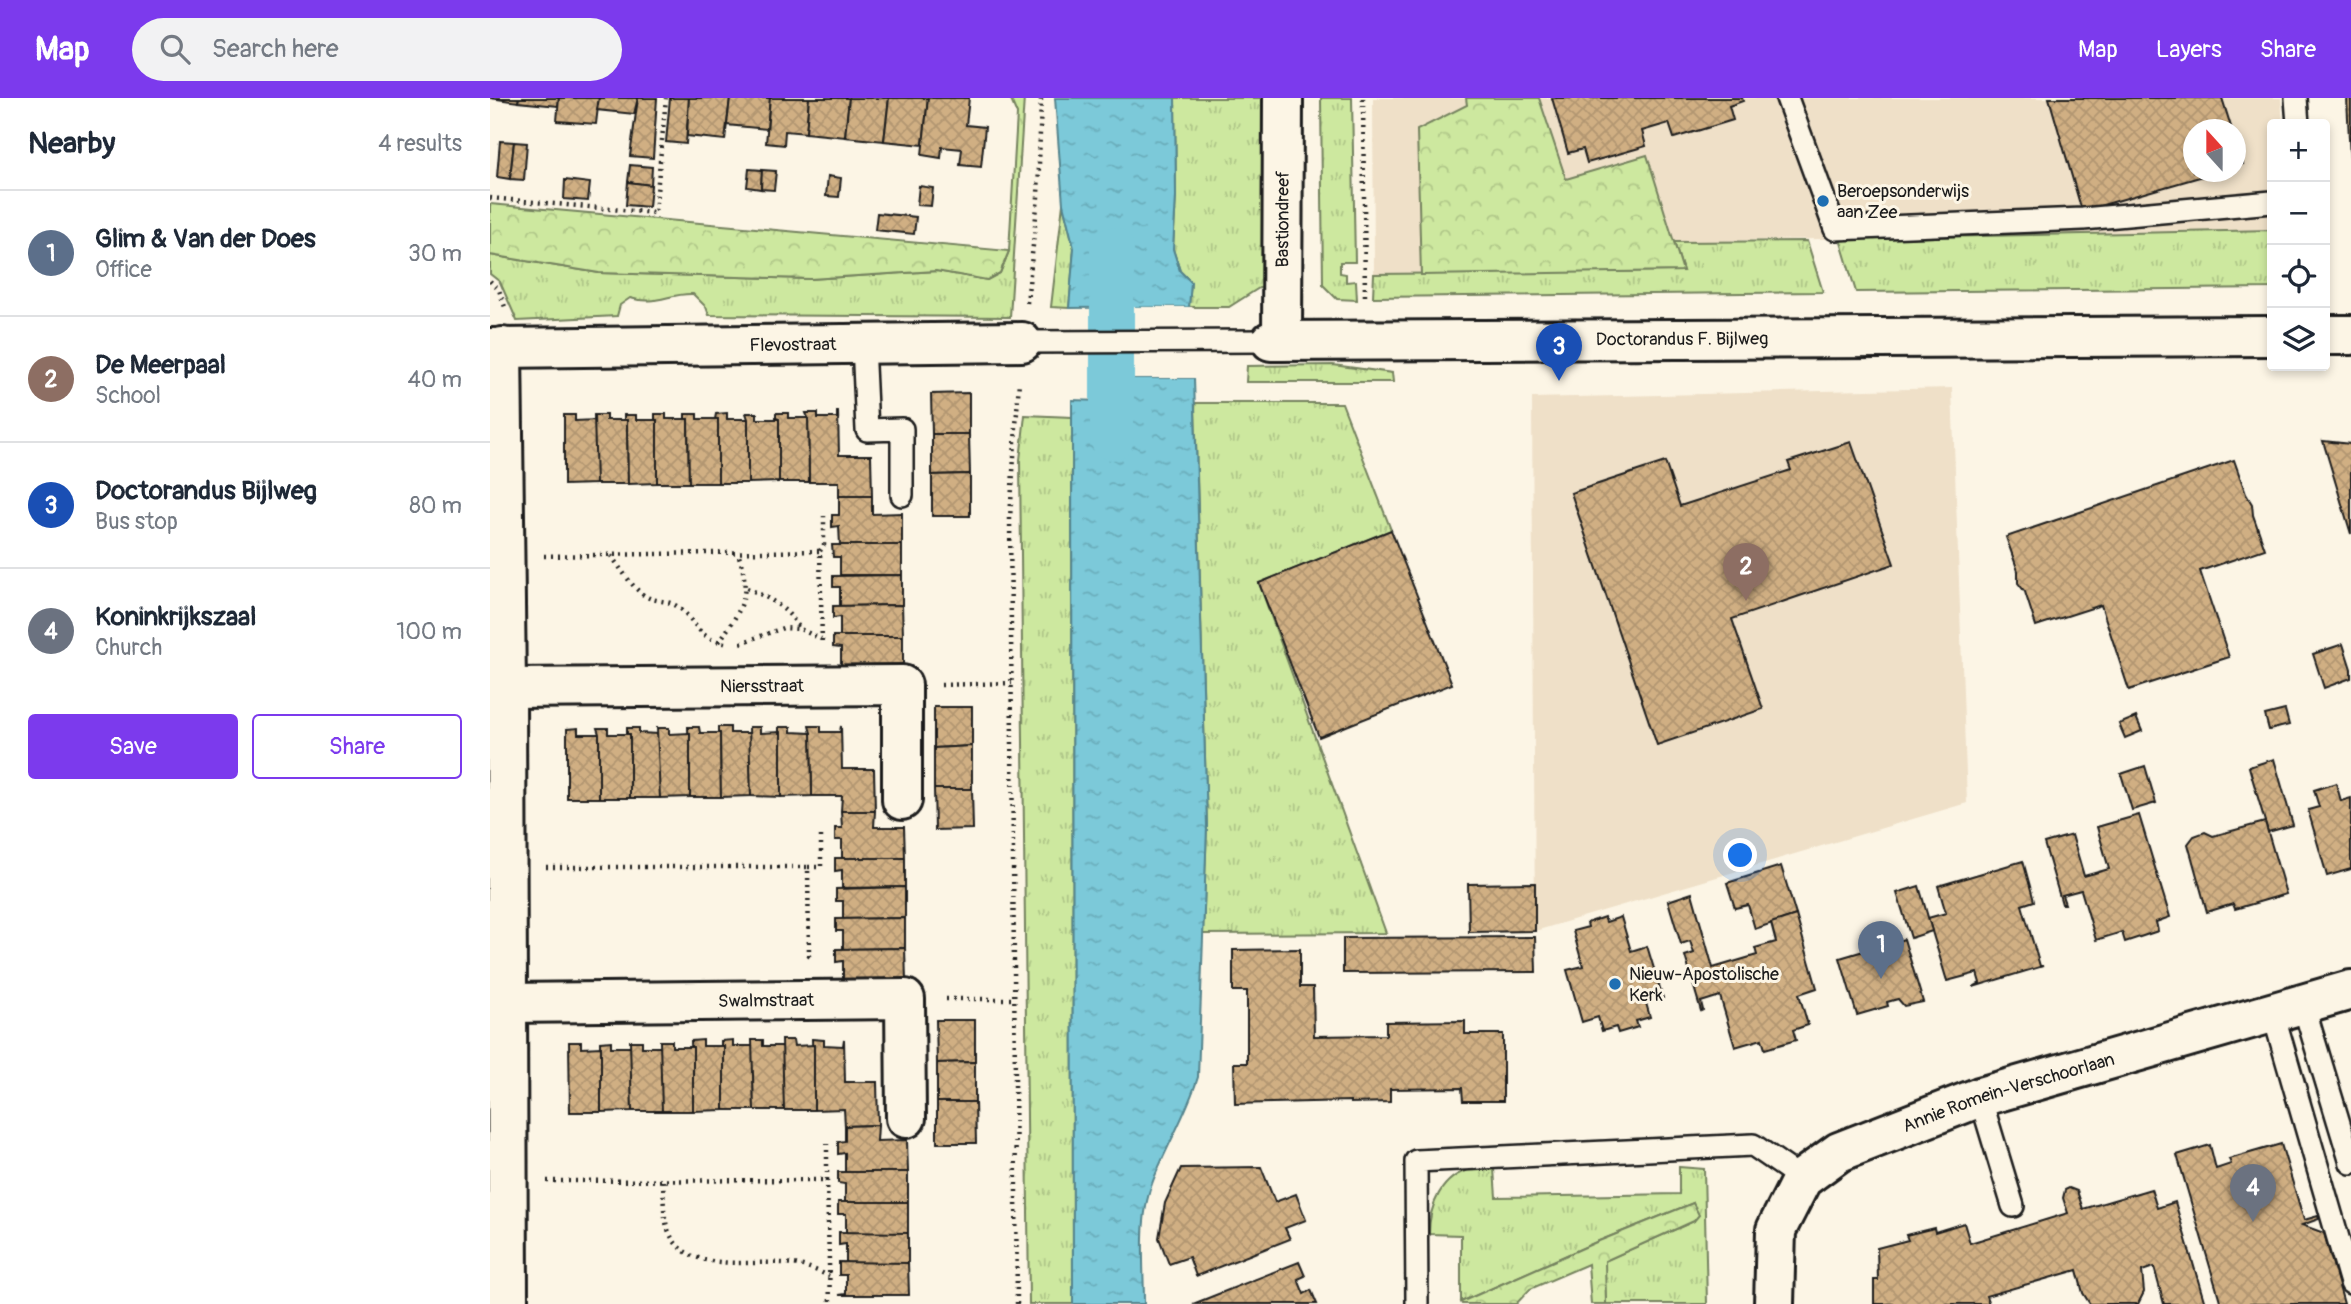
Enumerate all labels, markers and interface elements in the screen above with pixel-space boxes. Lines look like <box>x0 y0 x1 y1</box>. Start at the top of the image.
search box <box>132 18 622 81</box>
text: Map <box>35 29 90 70</box>
icon: search <box>156 30 194 68</box>
text: Search here <box>212 33 339 65</box>
text: Map <box>2078 35 2118 64</box>
text: Layers <box>2156 35 2222 64</box>
text: Share <box>2260 35 2316 64</box>
north arrow <box>2183 119 2246 182</box>
map controls <box>2267 119 2330 371</box>
button: + <box>2267 119 2330 182</box>
text: Nearby <box>28 125 115 162</box>
text: 4 results <box>378 129 462 158</box>
street label: Bastiondreef <box>1271 170 1294 267</box>
place label: Beroepsonderwijs aan Zee <box>1837 180 1969 224</box>
button: − <box>2267 182 2330 245</box>
marker: Beroepsonderwijs aan Zee <box>1815 193 1831 209</box>
text: Glim & Van der Does <box>95 223 316 255</box>
text: 1 <box>47 239 56 268</box>
text: 30 m <box>408 239 462 268</box>
button: locate <box>2267 245 2330 308</box>
text: Office <box>95 255 152 284</box>
button: layers <box>2267 308 2330 371</box>
pin: 3 <box>1536 323 1582 381</box>
street label: Doctorandus F. Bijlweg <box>1596 327 1768 351</box>
street label: Flevostraat <box>749 333 837 357</box>
text: De Meerpaal <box>95 349 226 381</box>
text: 2 <box>45 365 57 394</box>
text: 40 m <box>408 365 462 394</box>
text: School <box>95 381 161 410</box>
text: Doctorandus Bijlweg <box>95 475 317 507</box>
text: 3 <box>45 491 57 520</box>
text: 80 m <box>409 491 462 520</box>
text: Bus stop <box>95 507 178 536</box>
pin: 2 <box>1723 543 1769 601</box>
text: Koninkrijkszaal <box>95 601 256 633</box>
text: 4 <box>44 617 58 646</box>
text: 100 m <box>396 617 462 646</box>
text: Church <box>95 633 162 662</box>
street label: Niersstraat <box>720 674 805 698</box>
button: Save <box>28 714 238 779</box>
button: Share <box>252 714 462 779</box>
your location <box>1723 838 1757 872</box>
pin: 1 <box>1858 921 1904 979</box>
place label: Nieuw-Apostolische Kerk <box>1629 963 1779 1007</box>
marker: Nieuw-Apostolische Kerk <box>1607 976 1623 992</box>
street label: Swalmstraat <box>718 988 815 1012</box>
street label: Annie Romein-Verschoorlaan <box>1899 1047 2117 1138</box>
pin: 4 <box>2230 1164 2276 1222</box>

